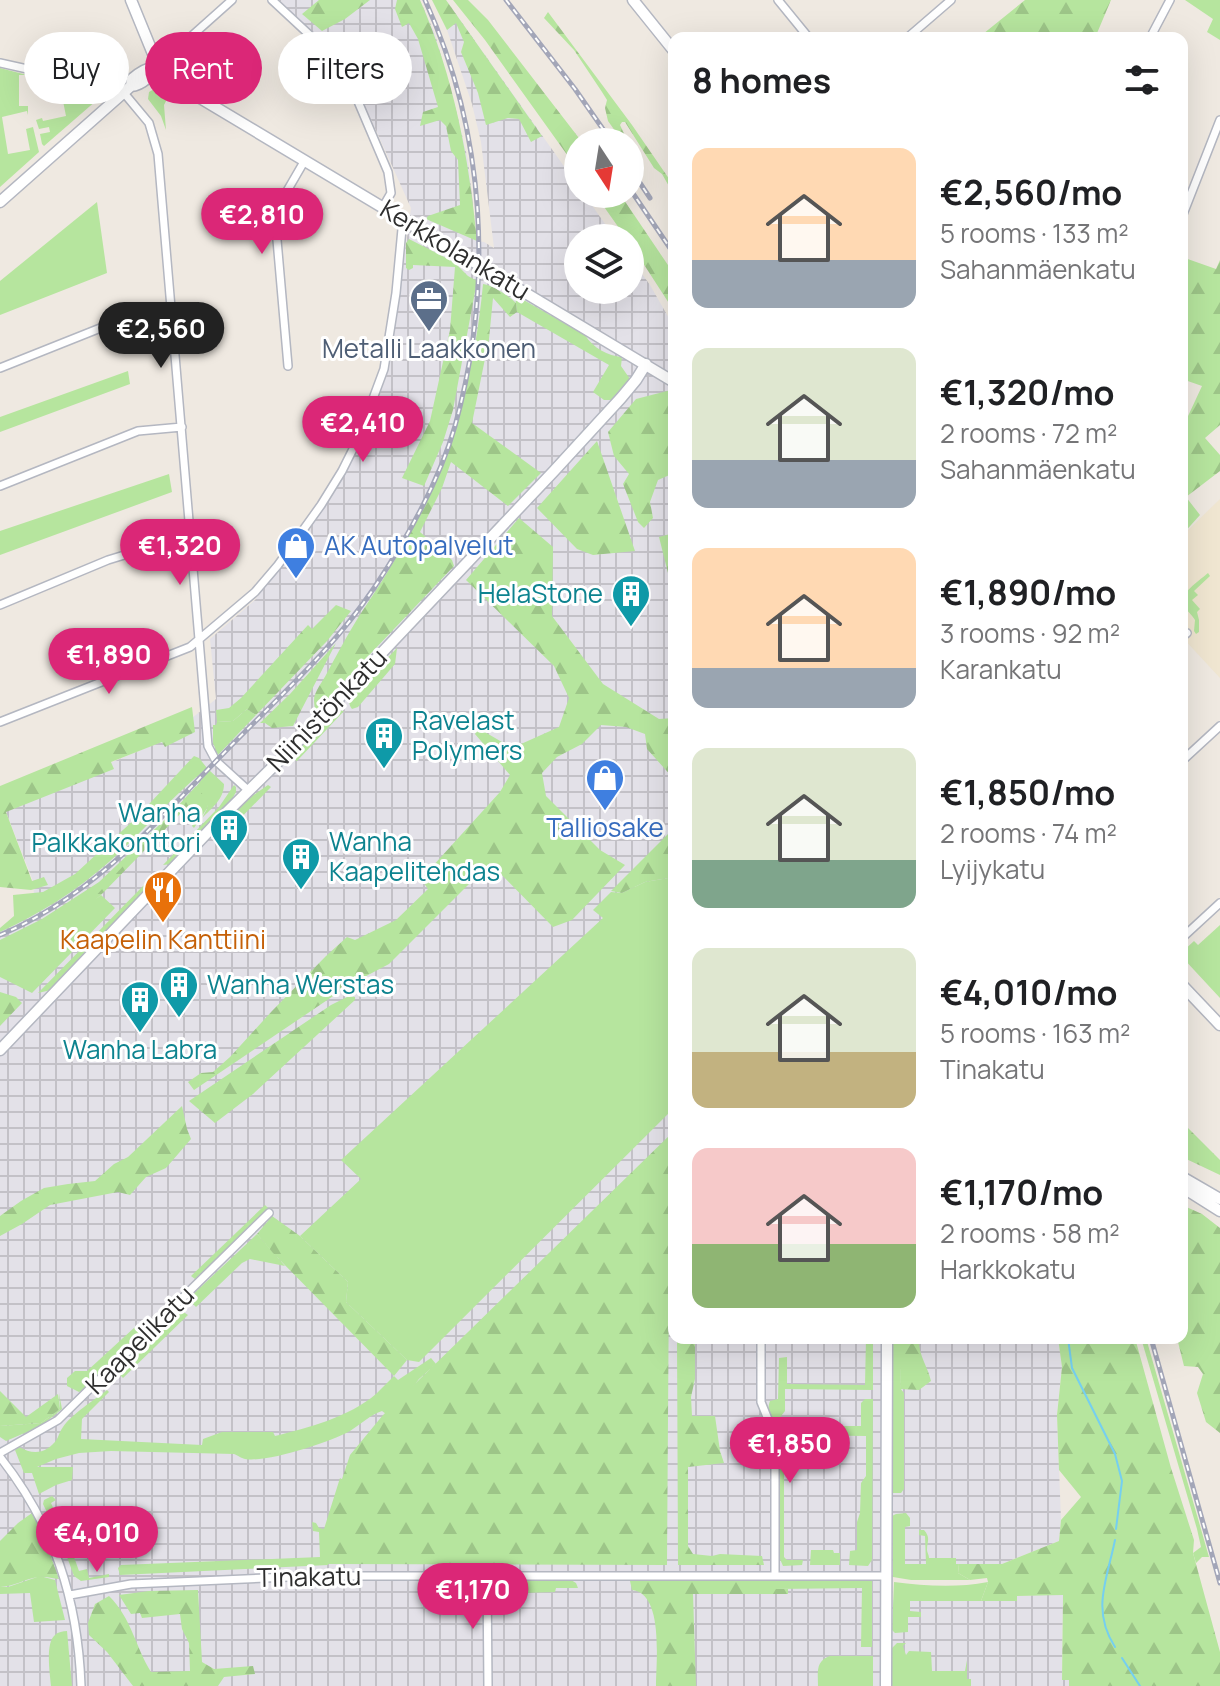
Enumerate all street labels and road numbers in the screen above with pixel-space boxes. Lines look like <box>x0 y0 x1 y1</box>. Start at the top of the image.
street label: Kerkkolankatu <box>374 190 537 308</box>
street label: Niinistönkatu <box>258 640 394 779</box>
street label: Kaapelikatu <box>77 1277 202 1402</box>
street label: Tinakatu <box>256 1557 362 1595</box>

